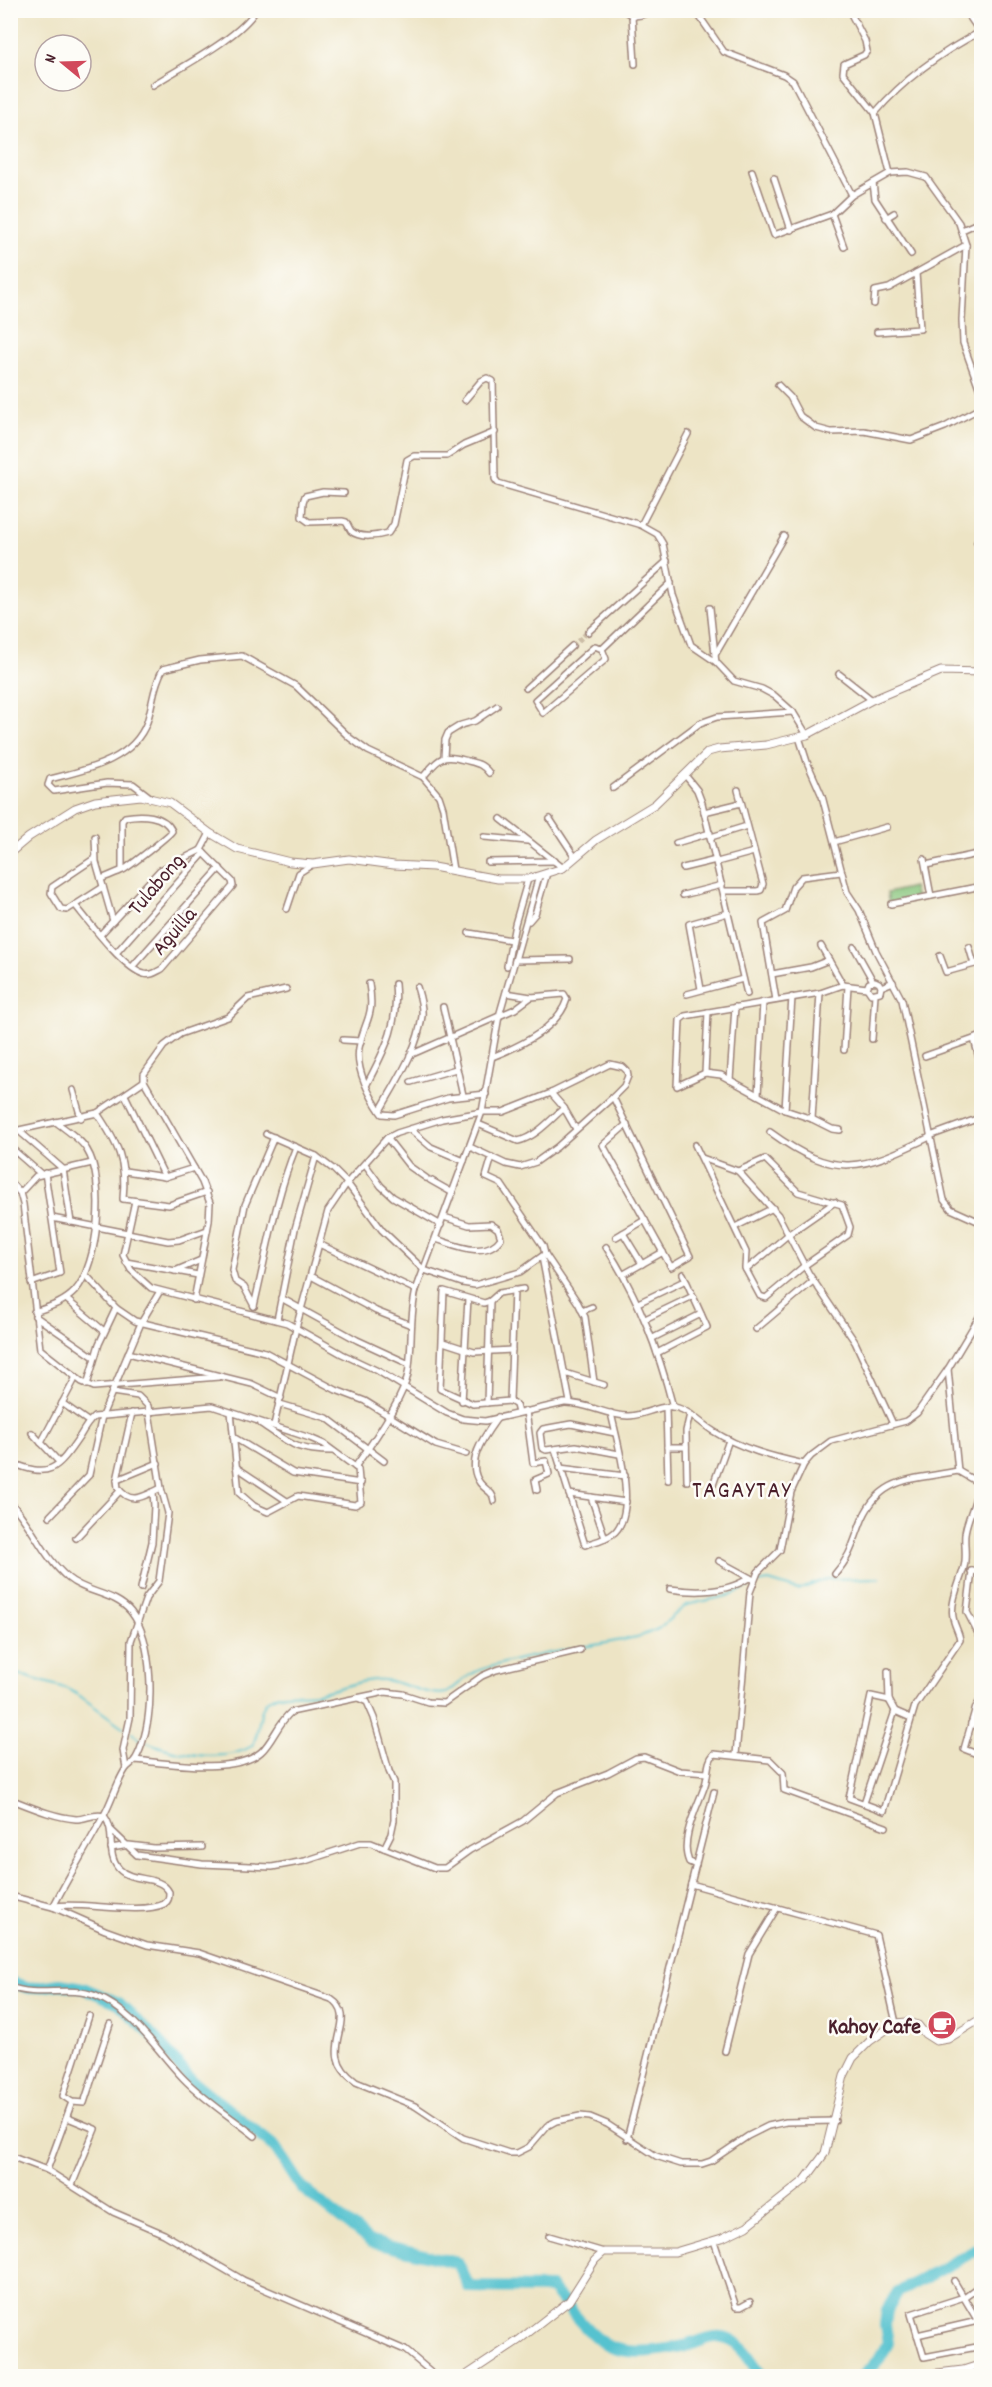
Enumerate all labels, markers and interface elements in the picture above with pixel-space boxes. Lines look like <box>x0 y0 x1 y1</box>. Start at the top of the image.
north arrow <box>33 33 93 93</box>
text: N <box>39 51 63 66</box>
street label: Tulabong <box>122 848 193 923</box>
street label: Aguilla <box>146 901 206 964</box>
district label: TAGAYTAY <box>692 1475 792 1509</box>
cafe icon: Kahoy Cafe <box>926 2009 958 2041</box>
place label: Kahoy Cafe <box>828 2013 921 2044</box>

